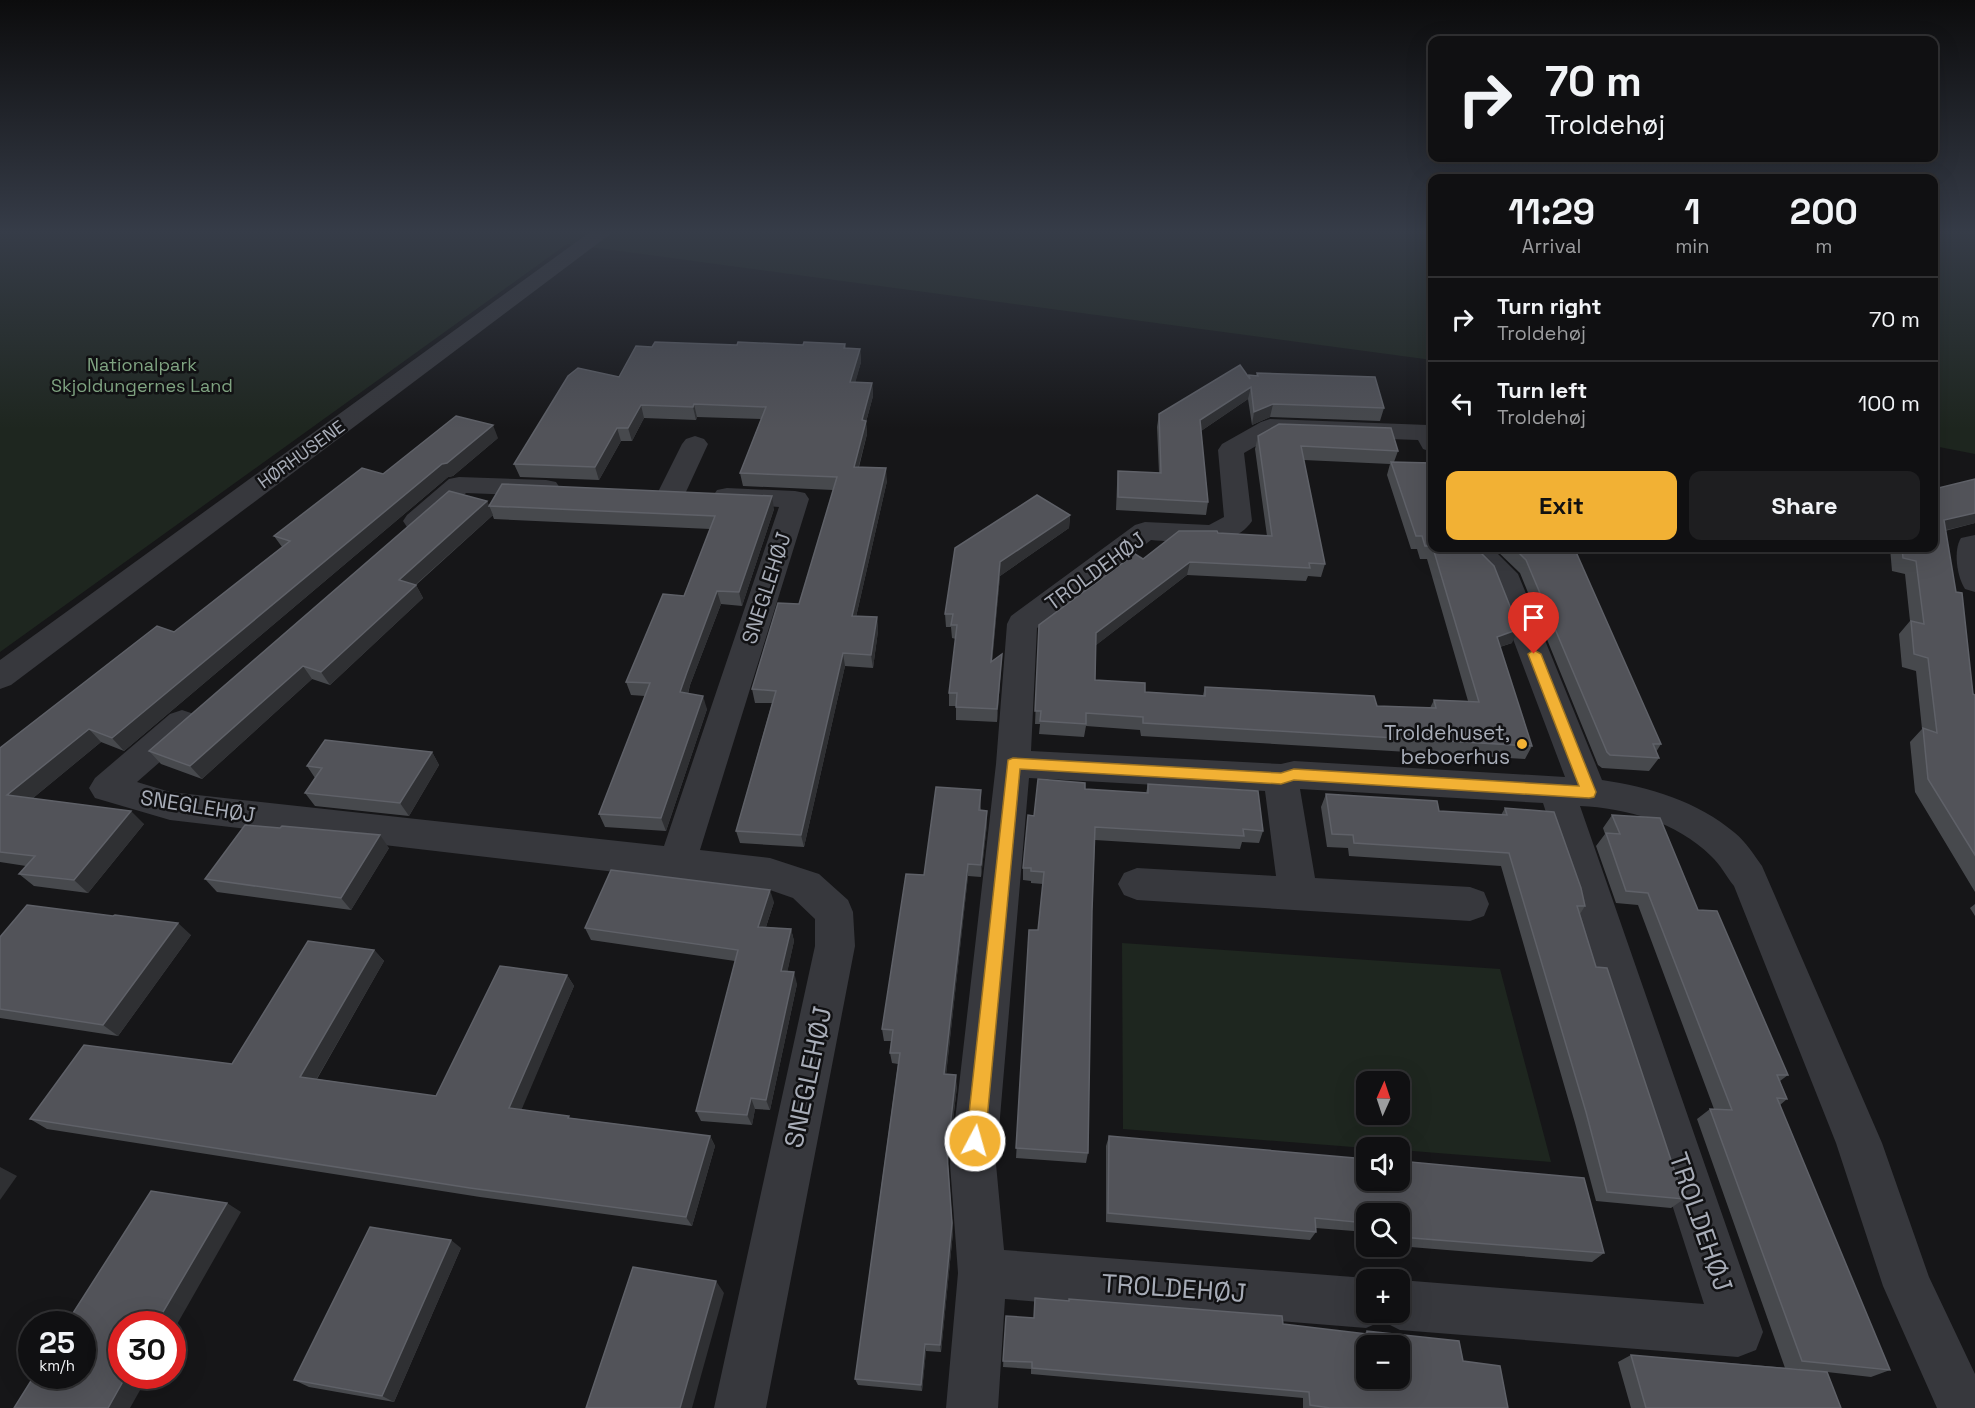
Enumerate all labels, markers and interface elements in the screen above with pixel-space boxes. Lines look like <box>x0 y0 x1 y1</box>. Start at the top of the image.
text: 70 m <box>1545 55 1642 108</box>
icon: right <box>1446 60 1524 138</box>
text: Troldehøj <box>1545 107 1665 142</box>
text: 11:29 <box>1508 189 1595 235</box>
text: 1 <box>1684 189 1701 235</box>
text: 200 <box>1790 189 1858 235</box>
text: Arrival <box>1522 233 1581 259</box>
text: min <box>1675 233 1710 259</box>
text: m <box>1815 233 1832 259</box>
text: Turn right <box>1497 292 1602 320</box>
icon: right <box>1446 303 1479 336</box>
text: 70 m <box>1869 305 1920 333</box>
text: Troldehøj <box>1497 320 1586 346</box>
park label: Nationalpark Skjoldungernes Land <box>51 353 233 397</box>
text: Turn left <box>1497 376 1587 404</box>
icon: left <box>1446 387 1479 420</box>
text: 100 m <box>1858 389 1920 417</box>
text: Troldehøj <box>1497 404 1586 430</box>
street label: HØRHUSENE <box>253 415 349 493</box>
button: Exit <box>1446 471 1677 540</box>
button: Share <box>1689 471 1920 540</box>
street label: TROLDEHØJ <box>1040 526 1150 616</box>
street label: SNEGLEHØJ <box>735 529 797 647</box>
pin <box>1508 592 1559 654</box>
icon: arrive <box>1517 601 1550 634</box>
place label: Troldehuset, beboerhus <box>1384 719 1510 770</box>
marker: Troldehuset, beboerhus <box>1515 737 1529 751</box>
street label: SNEGLEHØJ <box>139 784 257 828</box>
street label: SNEGLEHØJ <box>776 1003 840 1151</box>
north arrow <box>1356 1071 1410 1125</box>
map controls <box>1356 1071 1410 1389</box>
position arrow <box>943 1109 1007 1173</box>
button: sound <box>1356 1137 1410 1191</box>
street label: TROLDEHØJ <box>1661 1148 1741 1296</box>
button: search <box>1356 1203 1410 1257</box>
street label: TROLDEHØJ <box>1100 1266 1248 1310</box>
button: + <box>1356 1269 1410 1323</box>
speed limit sign: 30 <box>108 1311 186 1389</box>
text: 25 <box>39 1323 75 1362</box>
button: − <box>1356 1335 1410 1389</box>
text: km/h <box>39 1356 75 1375</box>

